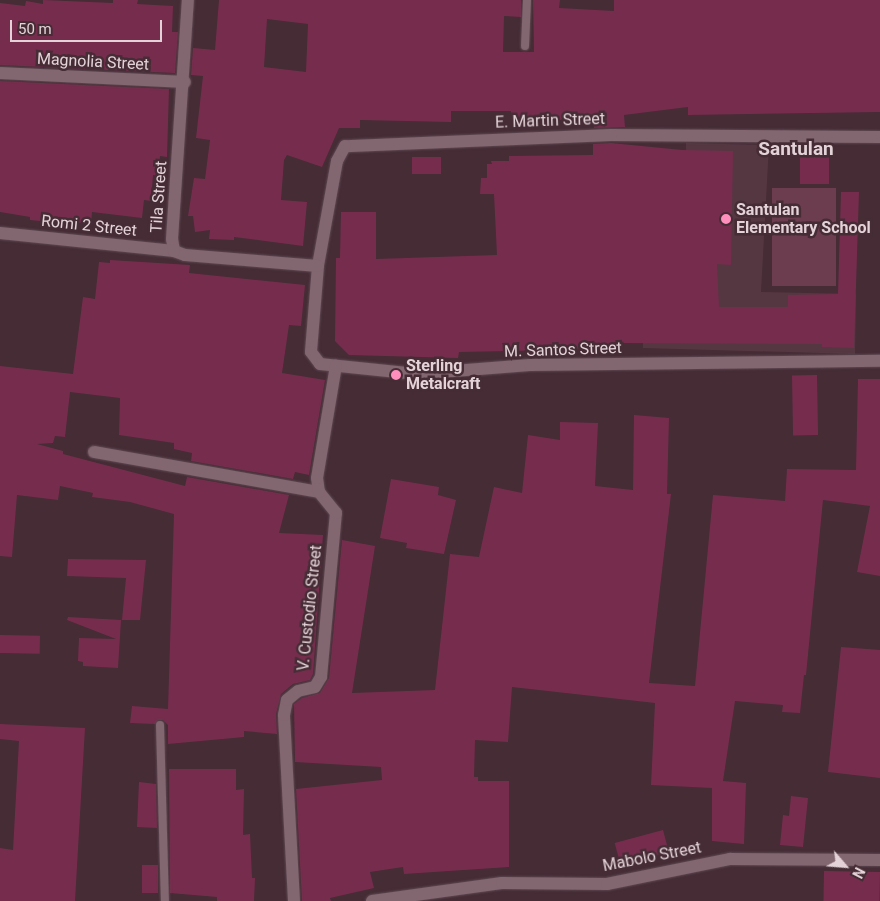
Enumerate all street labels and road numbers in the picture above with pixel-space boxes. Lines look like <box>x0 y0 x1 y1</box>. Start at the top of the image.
street label: Magnolia Street <box>36 49 150 75</box>
street label: E. Martin Street <box>495 109 605 133</box>
street label: Tila Street <box>147 160 171 234</box>
street label: Romi 2 Street <box>40 211 138 241</box>
street label: M. Santos Street <box>504 338 622 362</box>
street label: V. Custodio Street <box>294 544 326 672</box>
street label: Mabolo Street <box>601 838 703 876</box>

